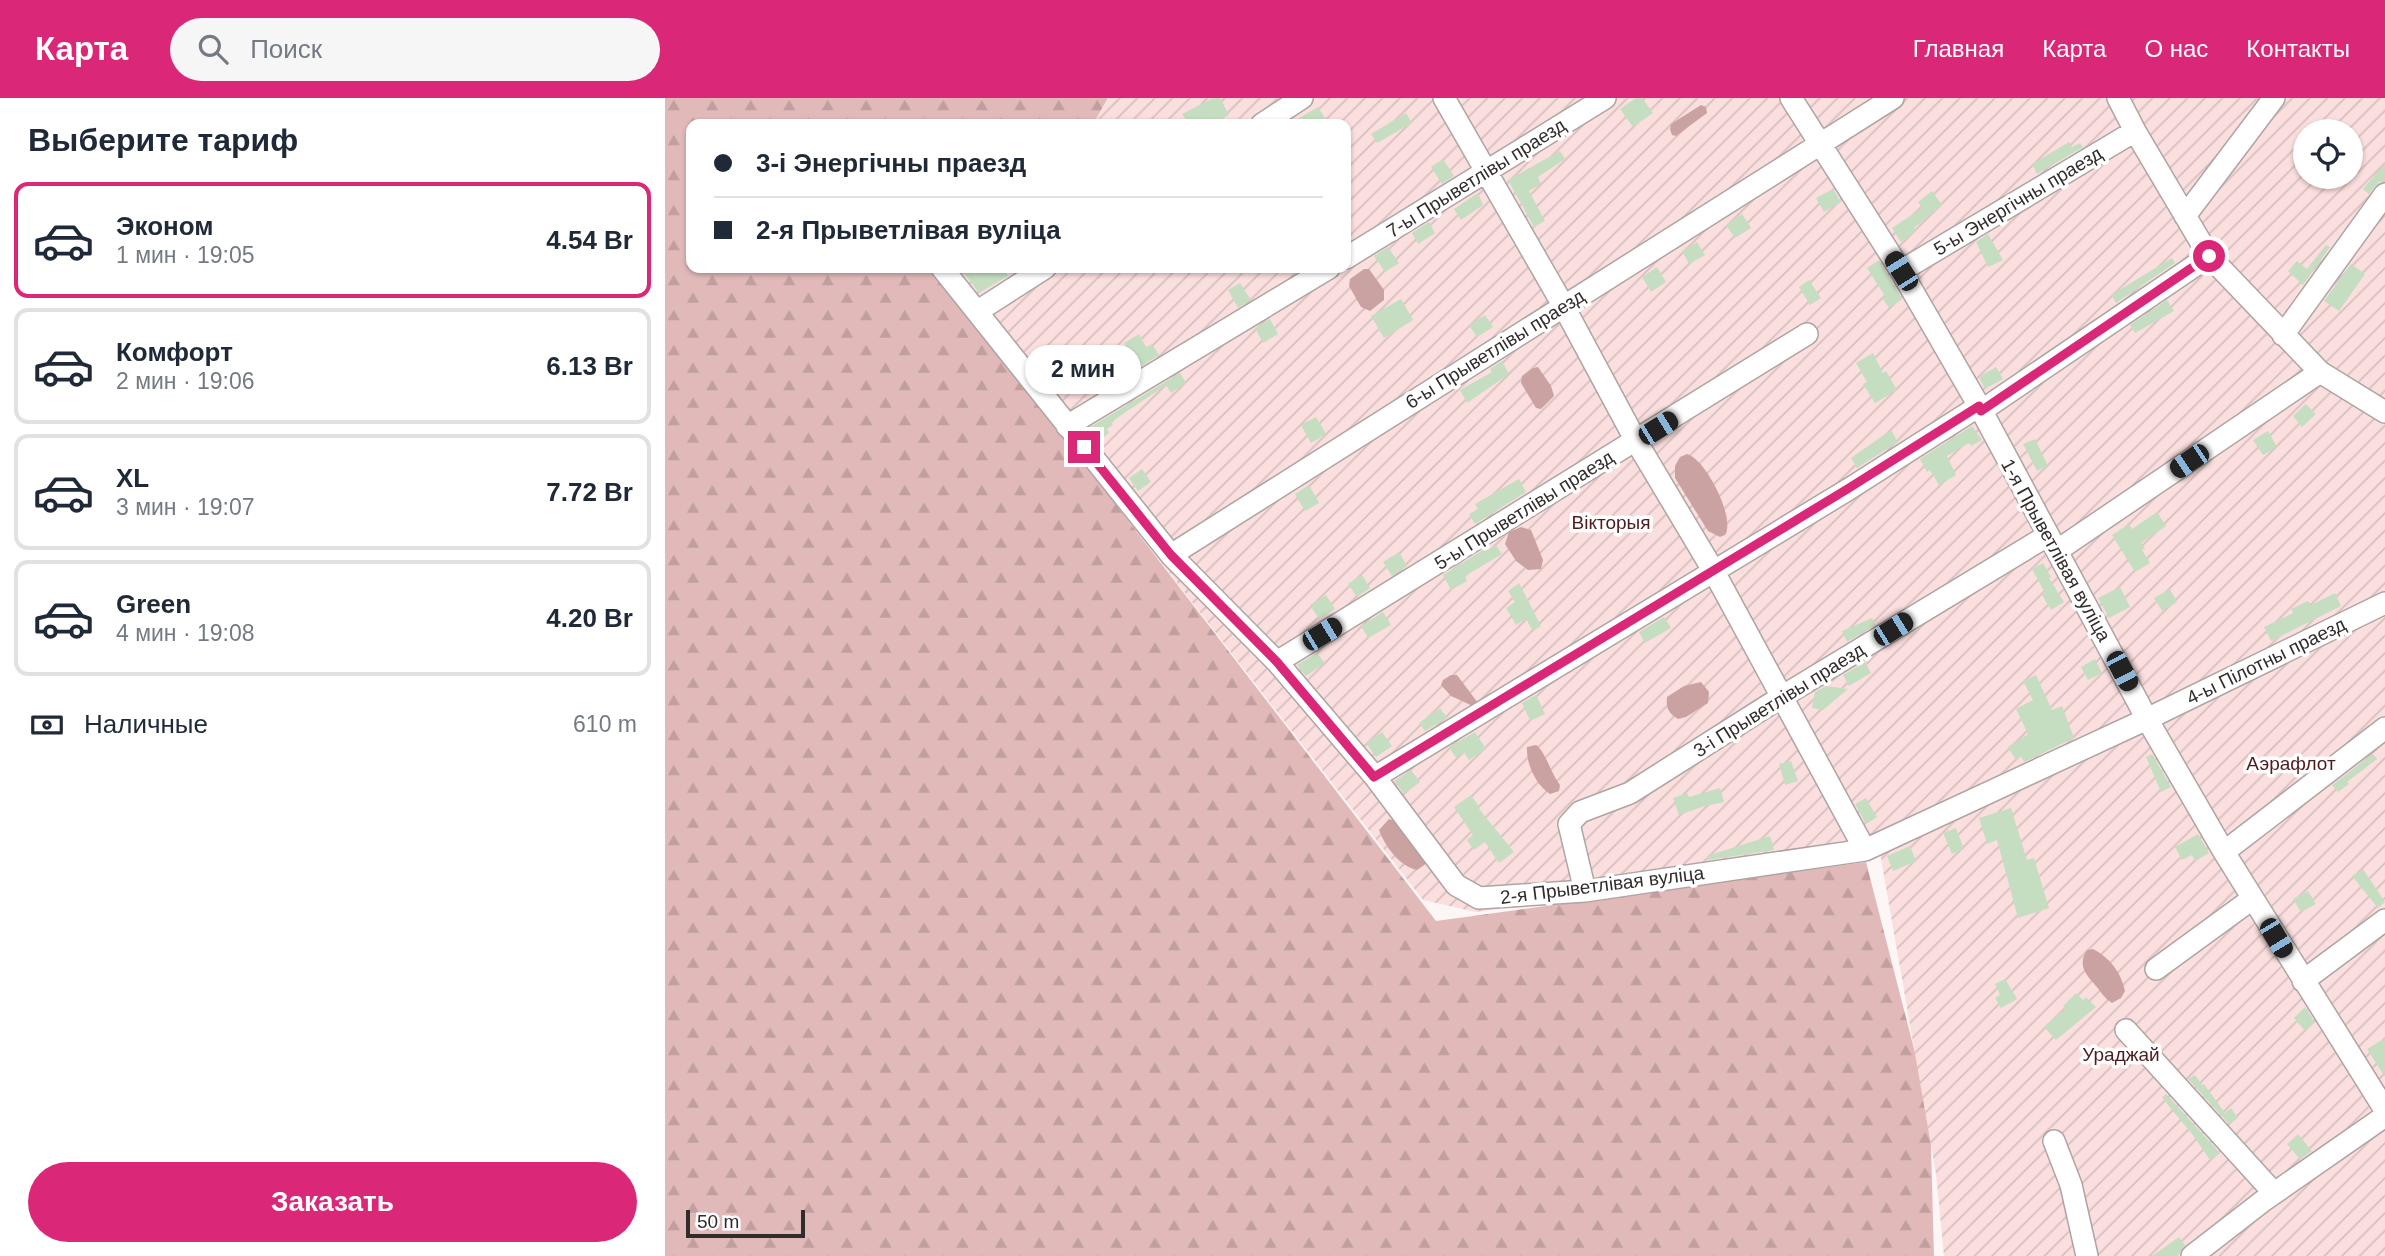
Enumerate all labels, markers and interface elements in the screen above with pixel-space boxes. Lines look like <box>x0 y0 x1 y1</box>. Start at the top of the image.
search box <box>170 18 660 81</box>
text: Карта <box>35 30 128 67</box>
icon: search <box>194 30 232 68</box>
text: Поиск <box>250 34 322 64</box>
text: Главная <box>1913 35 2004 62</box>
text: Карта <box>2042 35 2106 62</box>
text: О нас <box>2144 35 2208 62</box>
text: Контакты <box>2246 35 2350 62</box>
street label: 7-ы Прыветлівы праезд <box>1383 114 1569 242</box>
map controls <box>2293 119 2363 189</box>
button: locate <box>2293 119 2363 189</box>
text: Выберите тариф <box>28 122 298 158</box>
street label: 5-ы Энергічны праезд <box>1930 142 2106 260</box>
text: 3-і Энергічны праезд <box>756 148 1026 178</box>
icon: car <box>32 209 95 272</box>
text: Эконом <box>116 211 214 241</box>
text: 2-я Прыветлівая вуліца <box>756 215 1061 245</box>
text: 4.54 Br <box>546 225 633 255</box>
route start <box>2193 240 2225 272</box>
text: 1 мин · 19:05 <box>116 242 255 268</box>
car <box>1881 248 1922 294</box>
street label: 6-ы Прыветлівы праезд <box>1402 285 1588 413</box>
icon: car <box>32 335 95 398</box>
text: Комфорт <box>116 337 233 367</box>
callout: 2 мин <box>1026 345 1142 394</box>
text: 6.13 Br <box>546 351 633 381</box>
text: 2 мин <box>1051 356 1115 382</box>
text: 2 мин · 19:06 <box>116 368 255 394</box>
car <box>1635 408 1682 448</box>
route end <box>1068 431 1100 463</box>
car <box>2166 441 2213 481</box>
street label: 5-ы Прыветлівы праезд <box>1431 446 1617 574</box>
street label: 1-я Прыветлівая вуліца <box>1997 455 2115 645</box>
icon: car <box>32 461 95 524</box>
text: XL <box>116 463 149 493</box>
text: 7.72 Br <box>546 477 633 507</box>
text: 3 мин · 19:07 <box>116 494 255 520</box>
park label: Вікторыя <box>1572 512 1651 533</box>
icon: car <box>32 587 95 650</box>
text: Green <box>116 589 191 619</box>
text: 4.20 Br <box>546 603 633 633</box>
car <box>1870 609 1917 649</box>
street label: 4-ы Пілотны праезд <box>2183 613 2349 709</box>
car <box>1299 614 1346 654</box>
text: 4 мин · 19:08 <box>116 620 255 646</box>
street label: 3-і Прыветлівы праезд <box>1690 639 1868 761</box>
car <box>2103 648 2142 694</box>
icon: cash <box>28 706 66 744</box>
text: Наличные <box>84 709 208 739</box>
text: 610 m <box>573 711 637 737</box>
park label: Аэрафлот <box>2246 753 2336 774</box>
street label: 2-я Прыветлівая вуліца <box>1499 862 1706 908</box>
car <box>2257 915 2296 961</box>
park label: Ураджай <box>2082 1044 2160 1065</box>
button: Заказать <box>28 1162 637 1242</box>
scale bar <box>686 1207 805 1239</box>
text: 50 m <box>697 1211 739 1232</box>

